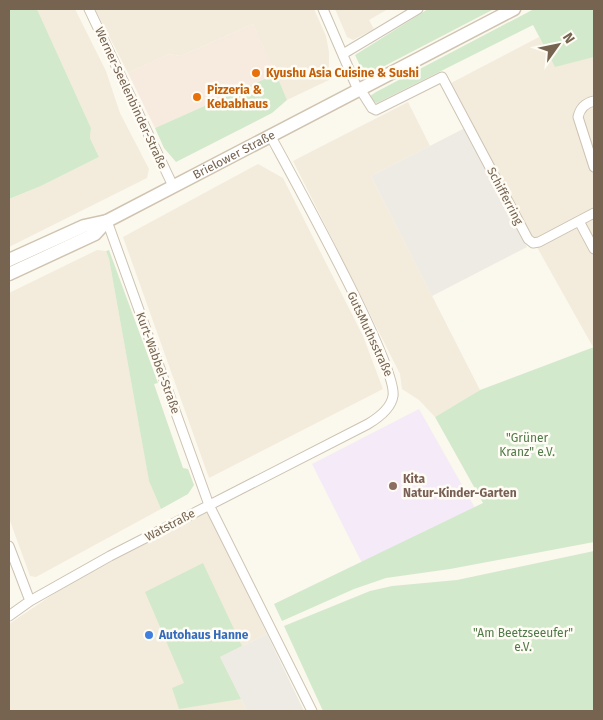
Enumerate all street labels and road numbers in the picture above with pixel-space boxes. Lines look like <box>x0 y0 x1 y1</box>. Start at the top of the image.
street label: Werner-Seelenbinder-Straße <box>92 25 170 171</box>
street label: Brielower Straße <box>190 128 277 182</box>
street label: Schifferring <box>484 165 526 228</box>
street label: GutsMuthsstraße <box>344 289 396 379</box>
street label: Kurt-Wabbel-Straße <box>133 310 183 416</box>
street label: Watstraße <box>143 506 197 544</box>

